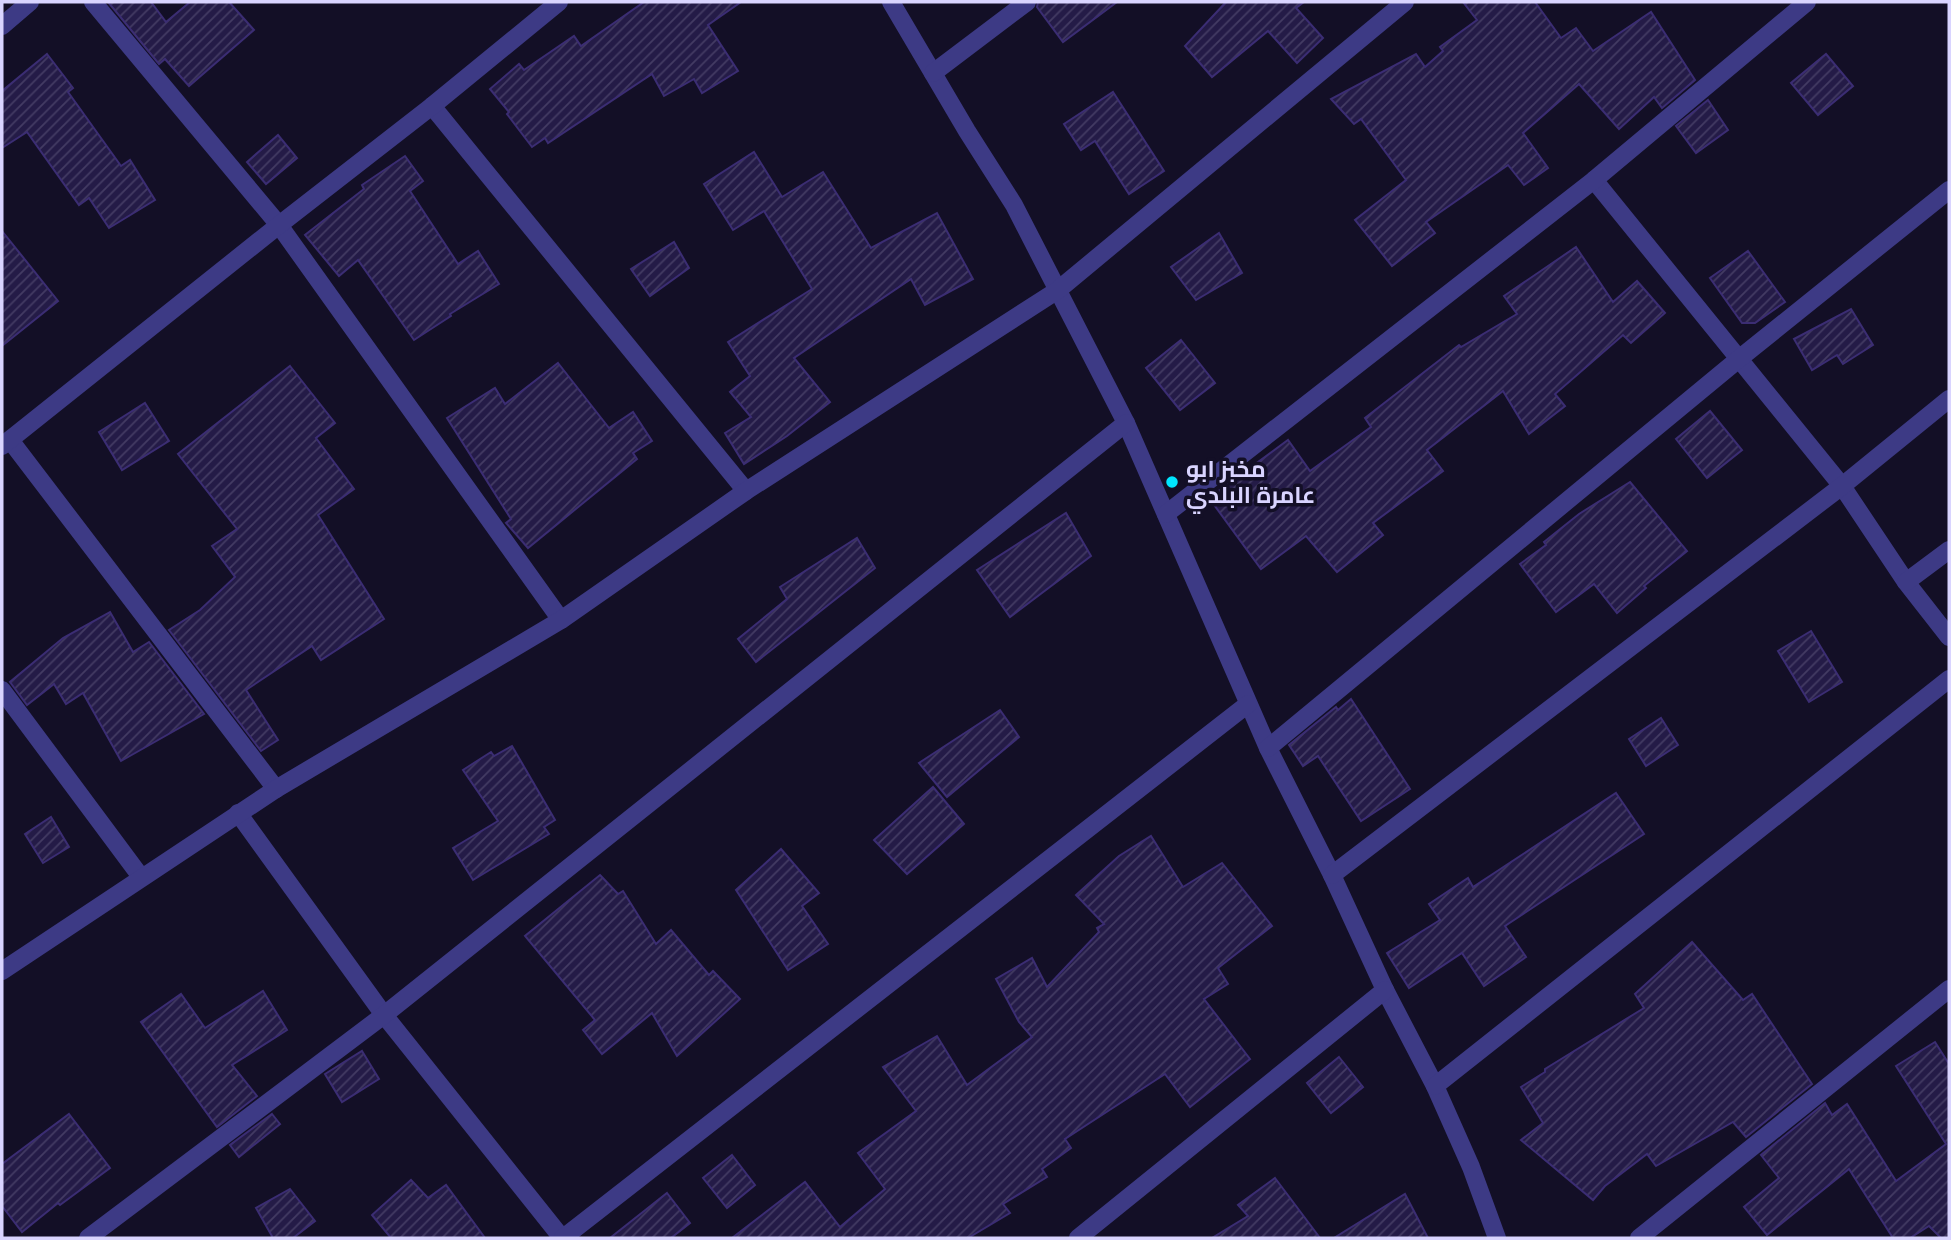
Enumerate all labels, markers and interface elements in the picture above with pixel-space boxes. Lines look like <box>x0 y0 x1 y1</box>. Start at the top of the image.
place label: مخبز ابو عامرة البلدي <box>1186 454 1315 514</box>
marker: مخبز ابو عامرة البلدي <box>1164 474 1180 490</box>

